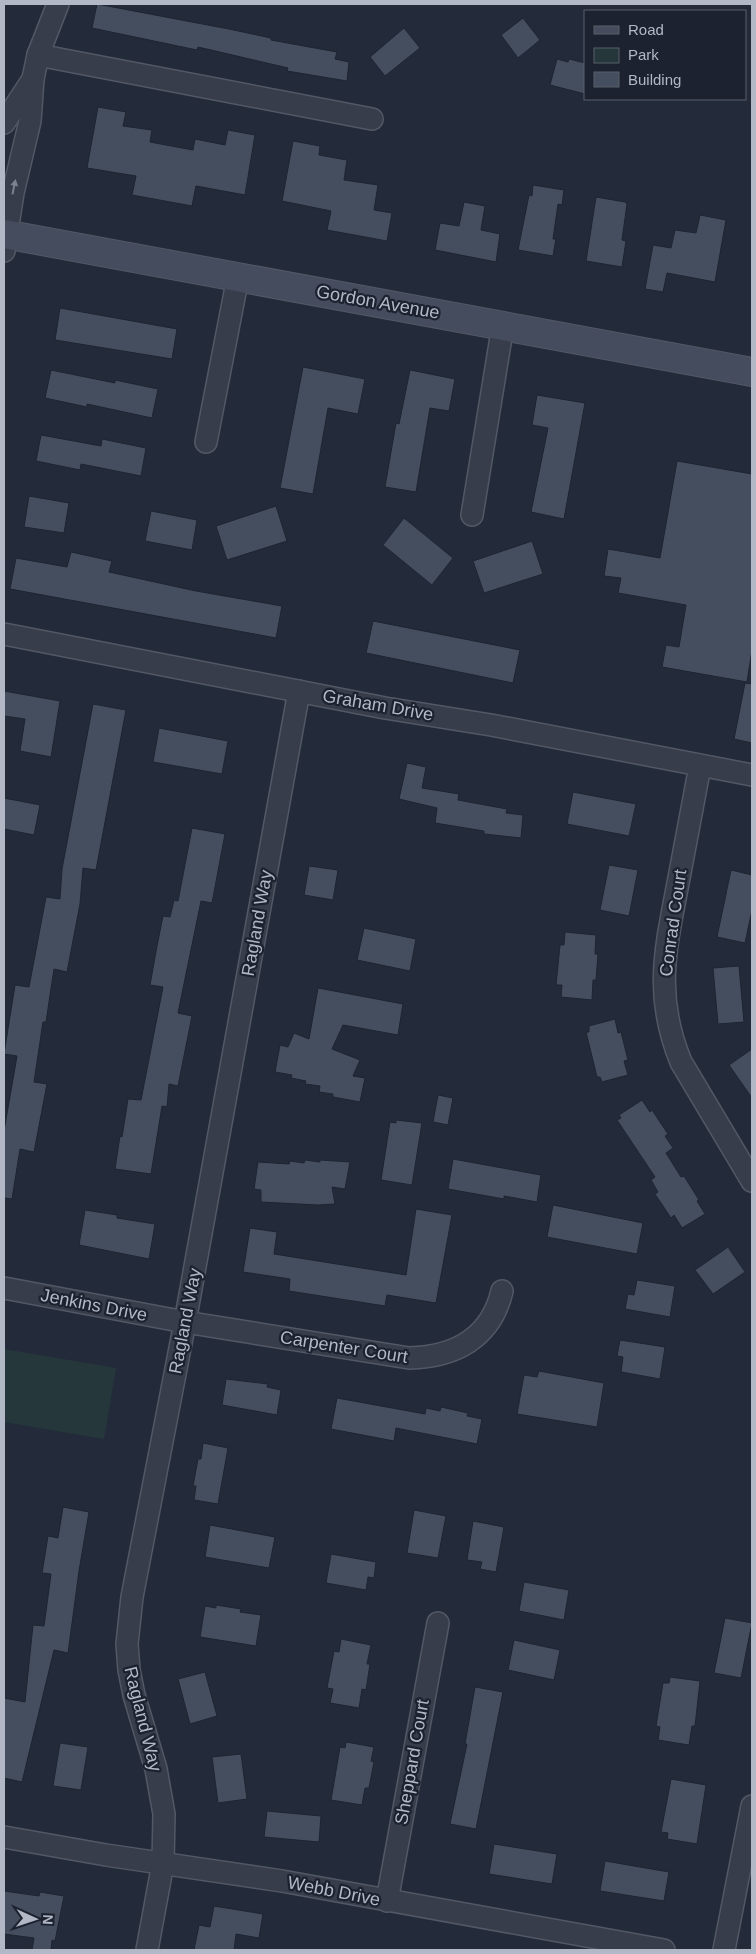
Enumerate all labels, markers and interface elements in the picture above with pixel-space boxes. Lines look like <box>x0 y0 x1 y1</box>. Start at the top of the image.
legend <box>584 10 746 100</box>
text: Road <box>628 21 664 38</box>
text: Park <box>628 46 659 63</box>
text: Building <box>628 71 681 88</box>
one-way arrow <box>10 179 18 194</box>
street label: Gordon Avenue <box>315 281 441 323</box>
street label: Graham Drive <box>321 685 435 725</box>
street label: Ragland Way <box>238 868 276 978</box>
street label: Conrad Court <box>656 868 690 978</box>
street label: Ragland Way <box>165 1266 205 1376</box>
street label: Jenkins Drive <box>39 1285 149 1325</box>
street label: Carpenter Court <box>279 1327 409 1367</box>
street label: Ragland Way <box>120 1664 166 1774</box>
street label: Sheppard Court <box>391 1698 433 1826</box>
street label: Webb Drive <box>286 1872 382 1910</box>
north arrow <box>10 1894 60 1944</box>
text: N <box>40 1914 56 1925</box>

